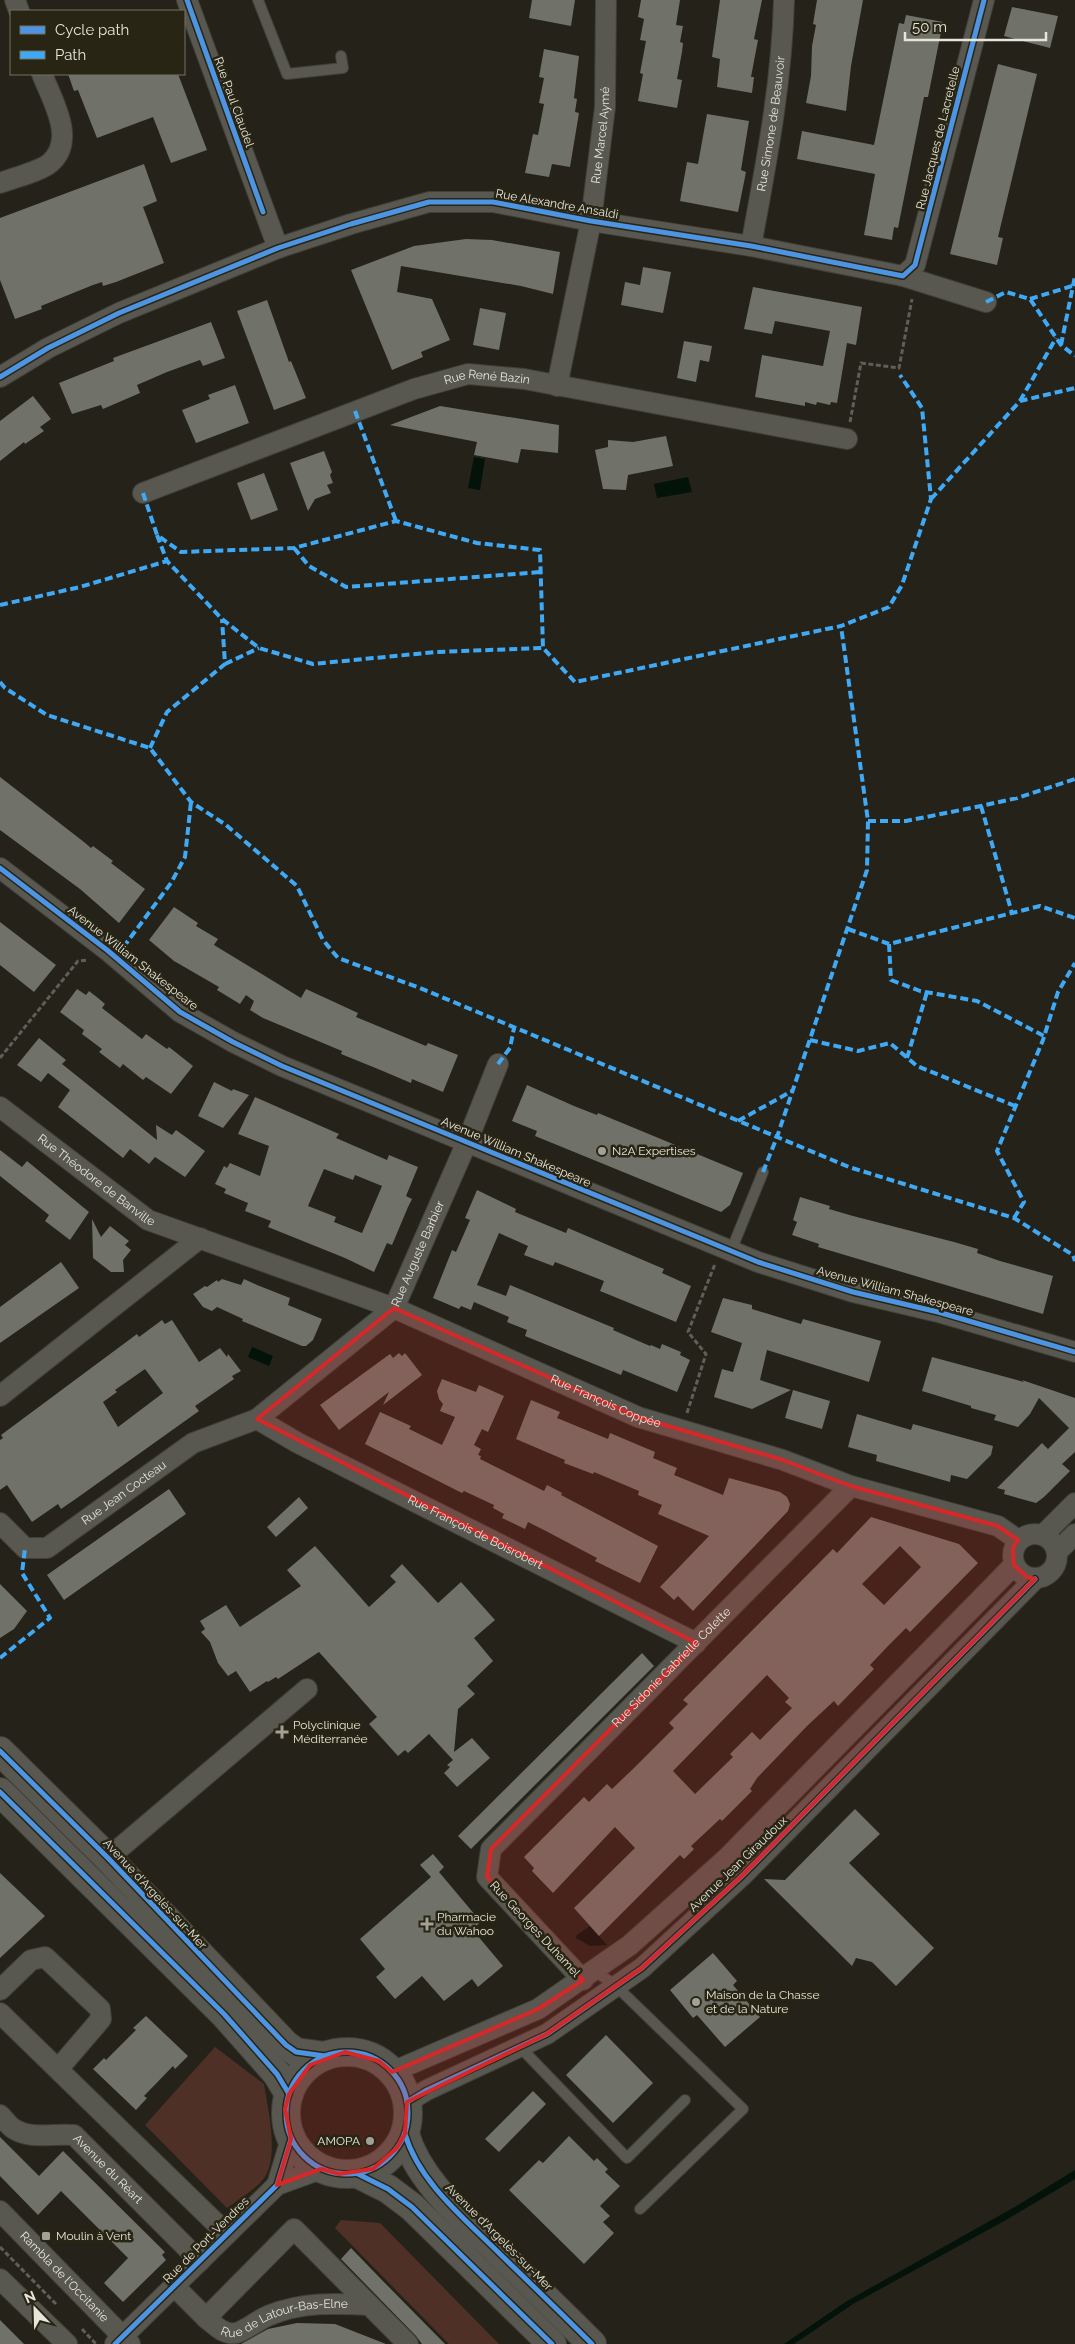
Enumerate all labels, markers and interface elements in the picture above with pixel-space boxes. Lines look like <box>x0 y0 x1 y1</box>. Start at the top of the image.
legend <box>10 10 185 75</box>
scale bar <box>905 10 1046 42</box>
text: 50 m <box>912 18 947 36</box>
text: Cycle path <box>55 21 129 39</box>
text: Path <box>55 46 86 64</box>
street label: Rue Paul Claudel <box>211 55 257 150</box>
street label: Rue Simone de Beauvoir <box>754 55 788 192</box>
street label: Rue Jacques de Lacretelle <box>913 65 963 211</box>
street label: Rue Marcel Aymé <box>589 86 612 184</box>
street label: Rue Alexandre Ansaldi <box>495 186 619 222</box>
street label: Rue René Bazin <box>442 367 531 387</box>
street label: Avenue William Shakespeare <box>65 903 201 1013</box>
street label: Avenue William Shakespeare <box>439 1114 593 1190</box>
street label: Rue Théodore de Banville <box>35 1131 157 1229</box>
place label: N2A Expertises <box>612 1144 696 1158</box>
marker: N2A Expertises <box>596 1145 608 1157</box>
street label: Rue Auguste Barbier <box>388 1198 448 1309</box>
street label: Avenue William Shakespeare <box>815 1263 975 1319</box>
street label: Rue François Coppée <box>548 1372 663 1430</box>
street label: Rue Jean Cocteau <box>79 1458 169 1528</box>
street label: Rue François de Boisrobert <box>405 1492 545 1572</box>
street label: Rue Sidonie Gabrielle Colette <box>609 1605 734 1730</box>
place label: Polyclinique Méditerranée <box>293 1718 368 1746</box>
marker: Polyclinique Méditerranée <box>275 1725 289 1739</box>
street label: Avenue Jean Giraudoux <box>686 1813 790 1915</box>
street label: Avenue d'Argelès-sur-Mer <box>100 1836 210 1953</box>
street label: Rue Georges Duhamel <box>487 1878 583 1980</box>
place label: Pharmacie du Wahoo <box>437 1910 496 1938</box>
marker: Pharmacie du Wahoo <box>421 1918 433 1930</box>
place label: Maison de la Chasse et de la Nature <box>706 1988 819 2016</box>
marker: Maison de la Chasse et de la Nature <box>690 1996 702 2008</box>
street label: Avenue du Réart <box>70 2131 146 2207</box>
place label: AMOPA <box>317 2134 360 2148</box>
marker: AMOPA <box>364 2135 376 2147</box>
street label: Avenue d'Argelès-sur-Mer <box>443 2181 556 2294</box>
street label: Rue de Port-Vendres <box>160 2194 252 2286</box>
street label: Rambla de l'Occitanie <box>17 2229 111 2325</box>
place label: Moulin à Vent <box>56 2229 131 2243</box>
marker: Moulin à Vent <box>40 2230 52 2242</box>
north arrow <box>10 2284 60 2334</box>
text: N <box>22 2288 38 2306</box>
street label: Rue de Latour-Bas-Elne <box>219 2297 348 2340</box>

